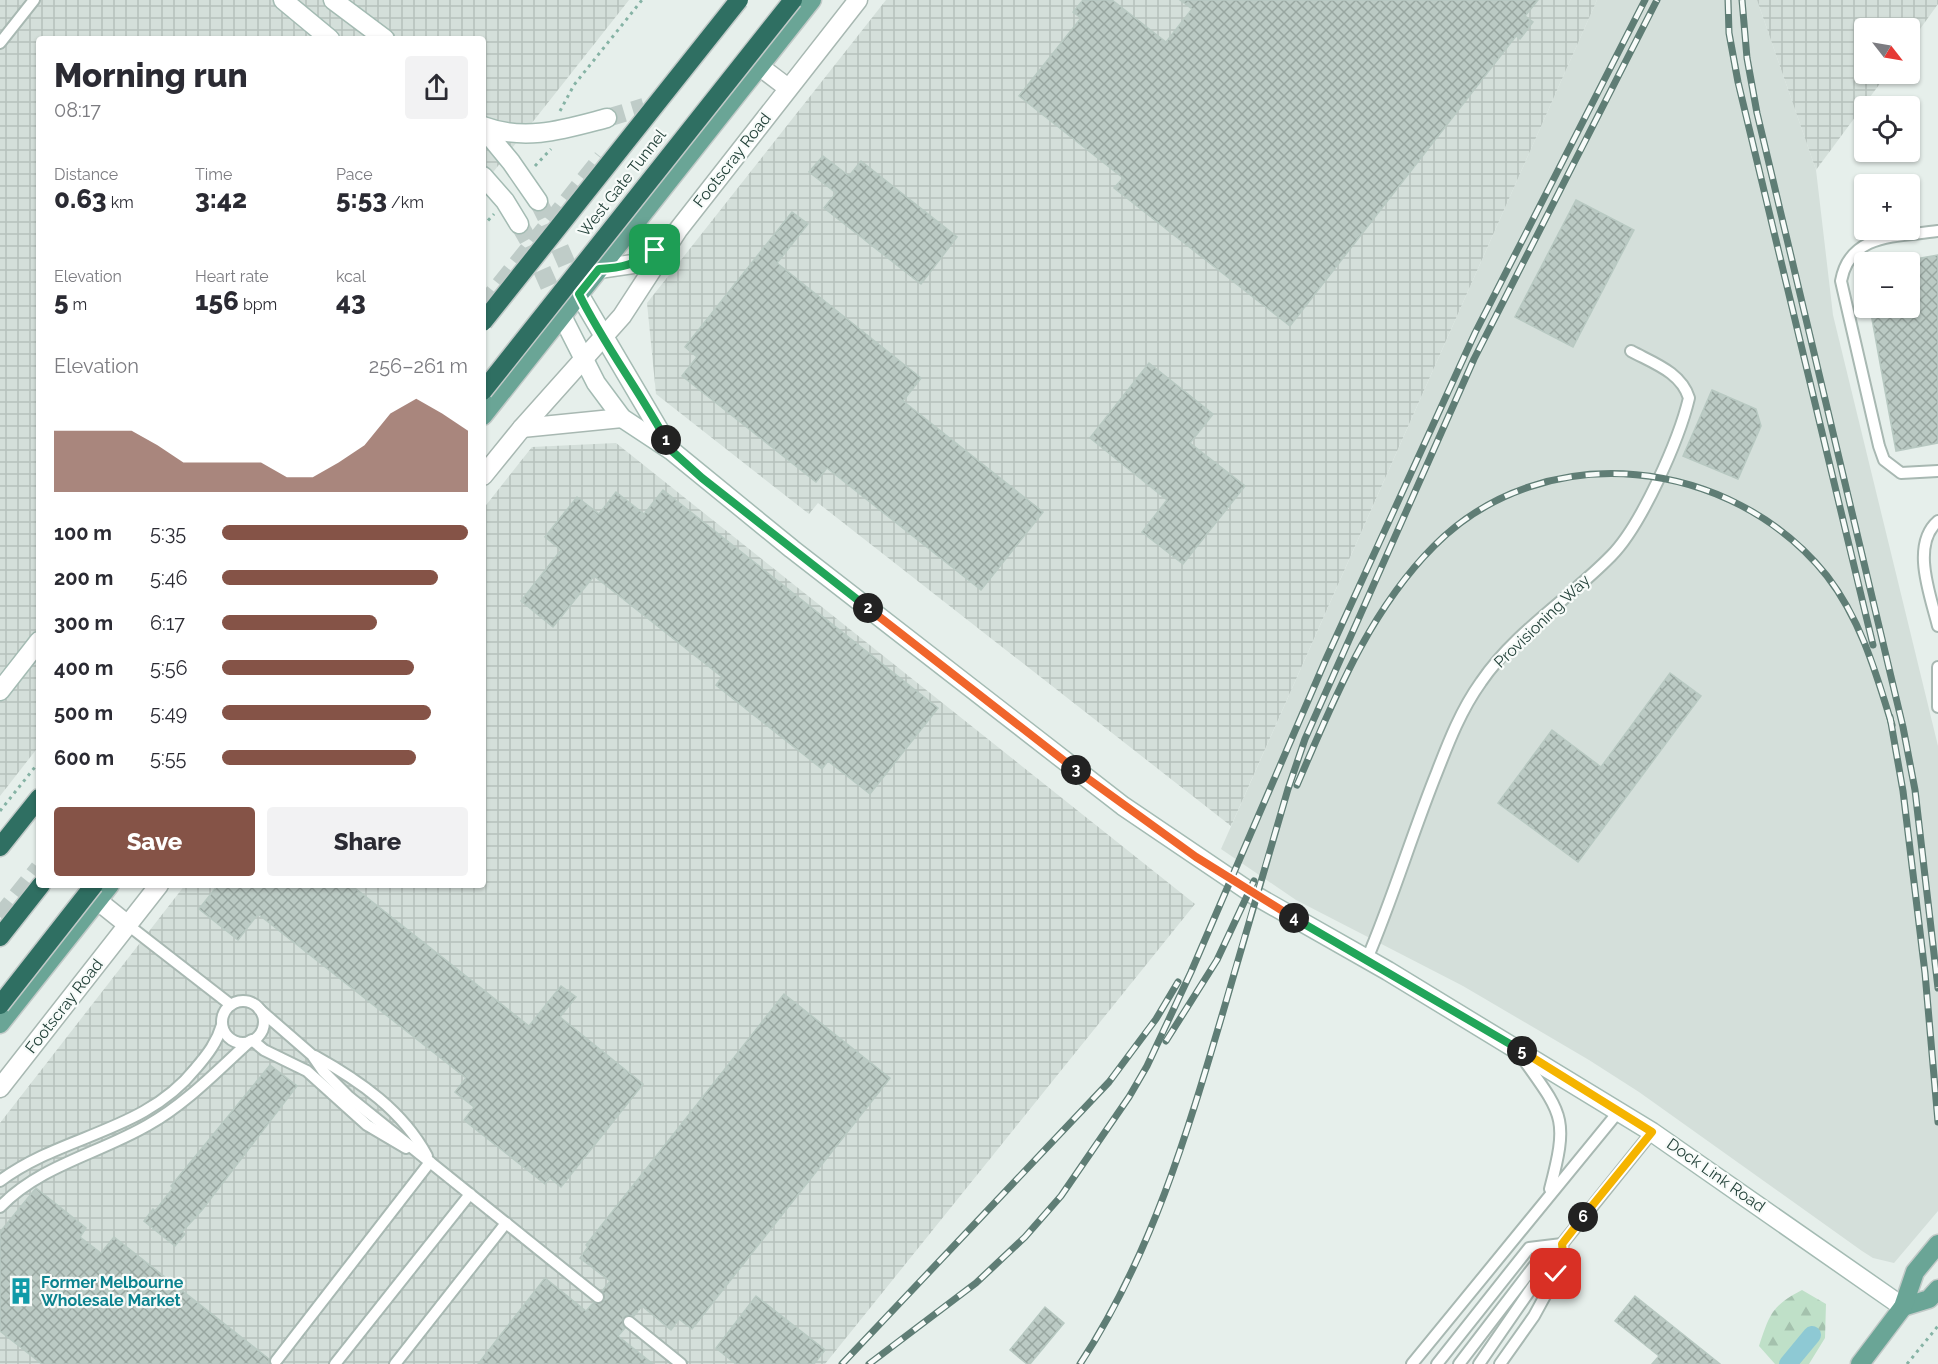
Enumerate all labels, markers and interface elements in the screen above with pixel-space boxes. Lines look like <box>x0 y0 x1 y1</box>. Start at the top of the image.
north arrow <box>1854 18 1920 84</box>
map controls <box>1854 18 1920 318</box>
text: Morning run <box>54 56 248 95</box>
button: share <box>405 56 468 119</box>
button: locate <box>1854 96 1920 162</box>
text: 08:17 <box>54 98 101 122</box>
street label: Footscray Road <box>689 109 775 211</box>
street label: West Gate Tunnel <box>574 125 670 240</box>
text: Distance <box>54 165 118 184</box>
text: Time <box>195 165 232 184</box>
text: Pace <box>336 165 373 184</box>
button: + <box>1854 174 1920 240</box>
text: 0.63 <box>54 184 107 214</box>
text: 3:42 <box>195 184 247 214</box>
text: 5:53 <box>336 184 387 214</box>
text: km <box>107 193 134 212</box>
text: /km <box>387 193 424 212</box>
pin <box>629 224 680 275</box>
icon: arrive <box>638 233 671 266</box>
button: − <box>1854 252 1920 318</box>
text: Elevation <box>54 267 122 286</box>
text: Heart rate <box>195 267 269 286</box>
text: kcal <box>336 267 366 286</box>
text: 5 <box>54 286 69 316</box>
text: 156 <box>195 286 239 316</box>
text: 43 <box>336 286 366 316</box>
text: m <box>69 295 87 314</box>
text: bpm <box>239 295 277 314</box>
text: Elevation <box>54 354 139 378</box>
text: 256–261 m <box>369 354 468 378</box>
pin: 1 <box>651 425 681 455</box>
text: 1 <box>662 430 670 449</box>
text: 100 m <box>54 521 112 545</box>
text: 5:35 <box>150 521 186 545</box>
text: 200 m <box>54 566 113 590</box>
text: 5:46 <box>150 566 188 590</box>
street label: Provisioning Way <box>1490 570 1594 672</box>
pin: 2 <box>853 593 883 623</box>
text: 2 <box>863 598 873 617</box>
text: 300 m <box>54 611 113 635</box>
text: 6:17 <box>150 611 185 635</box>
text: 400 m <box>54 656 113 680</box>
text: 5:56 <box>150 656 188 680</box>
text: 500 m <box>54 701 113 725</box>
text: 5:49 <box>150 701 187 725</box>
text: 600 m <box>54 746 114 770</box>
text: 5:55 <box>150 746 186 770</box>
pin: 3 <box>1061 755 1091 785</box>
text: 3 <box>1072 760 1080 779</box>
button: Save <box>54 807 255 876</box>
button: Share <box>267 807 468 876</box>
pin: 4 <box>1279 903 1309 933</box>
text: 4 <box>1289 908 1299 927</box>
street label: Footscray Road <box>21 955 107 1057</box>
pin: 5 <box>1507 1036 1537 1066</box>
text: 5 <box>1518 1041 1526 1060</box>
street label: Dock Link Road <box>1663 1134 1769 1216</box>
pin: 6 <box>1568 1202 1598 1232</box>
text: 6 <box>1578 1207 1588 1226</box>
pin <box>1530 1248 1581 1299</box>
icon: check <box>1539 1257 1572 1290</box>
place label: Former Melbourne Wholesale Market <box>41 1273 184 1310</box>
building icon: Former Melbourne Wholesale Market <box>6 1276 36 1306</box>

